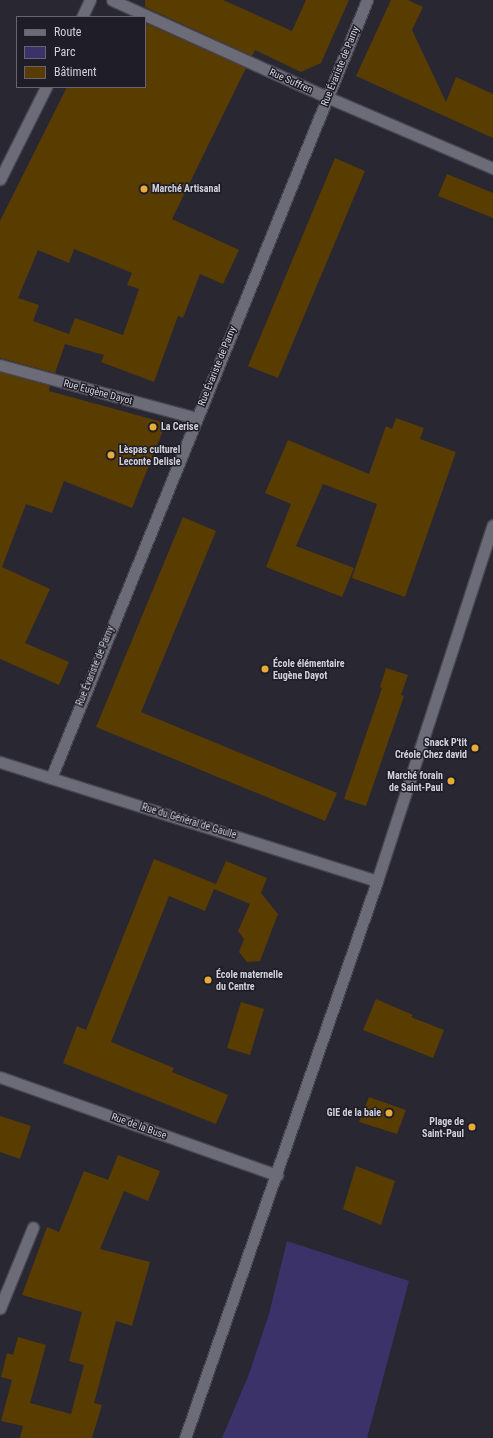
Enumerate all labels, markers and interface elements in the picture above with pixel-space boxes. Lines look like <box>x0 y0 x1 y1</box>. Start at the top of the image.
legend <box>16 16 146 88</box>
street label: Rue Évariste de Parny <box>319 24 361 108</box>
text: Route <box>54 25 81 39</box>
text: Parc <box>54 45 75 59</box>
text: Bâtiment <box>54 65 97 79</box>
street label: Rue Suffren <box>268 66 314 96</box>
place label: Marché Artisanal <box>152 183 221 195</box>
marker: Marché Artisanal <box>139 184 149 194</box>
street label: Rue Évariste de Parny <box>196 324 238 408</box>
street label: Rue Eugène Dayot <box>62 377 134 407</box>
place label: La Cerise <box>161 421 198 433</box>
marker: La Cerise <box>148 422 158 432</box>
place label: Lèspas culturel Leconte Delisle <box>119 443 181 466</box>
marker: Lèspas culturel Leconte Delisle <box>106 450 116 460</box>
street label: Rue Évariste de Parny <box>74 624 116 708</box>
place label: École élémentaire Eugène Dayot <box>273 657 345 680</box>
marker: École élémentaire Eugène Dayot <box>260 664 270 674</box>
place label: Snack P'tit Créole Chez david <box>395 736 467 760</box>
marker: Snack P'tit Créole Chez david <box>470 743 480 753</box>
place label: Marché forain de Saint-Paul <box>387 769 443 792</box>
marker: Marché forain de Saint-Paul <box>446 776 456 786</box>
street label: Rue du Général de Gaulle <box>140 801 238 841</box>
place label: École maternelle du Centre <box>216 968 283 992</box>
marker: École maternelle du Centre <box>203 975 213 985</box>
place label: GIE de la baie <box>327 1107 381 1119</box>
marker: GIE de la baie <box>384 1108 394 1118</box>
street label: Rue de la Buse <box>110 1110 168 1142</box>
place label: Plage de Saint-Paul <box>422 1115 464 1138</box>
marker: Plage de Saint-Paul <box>467 1122 477 1132</box>

